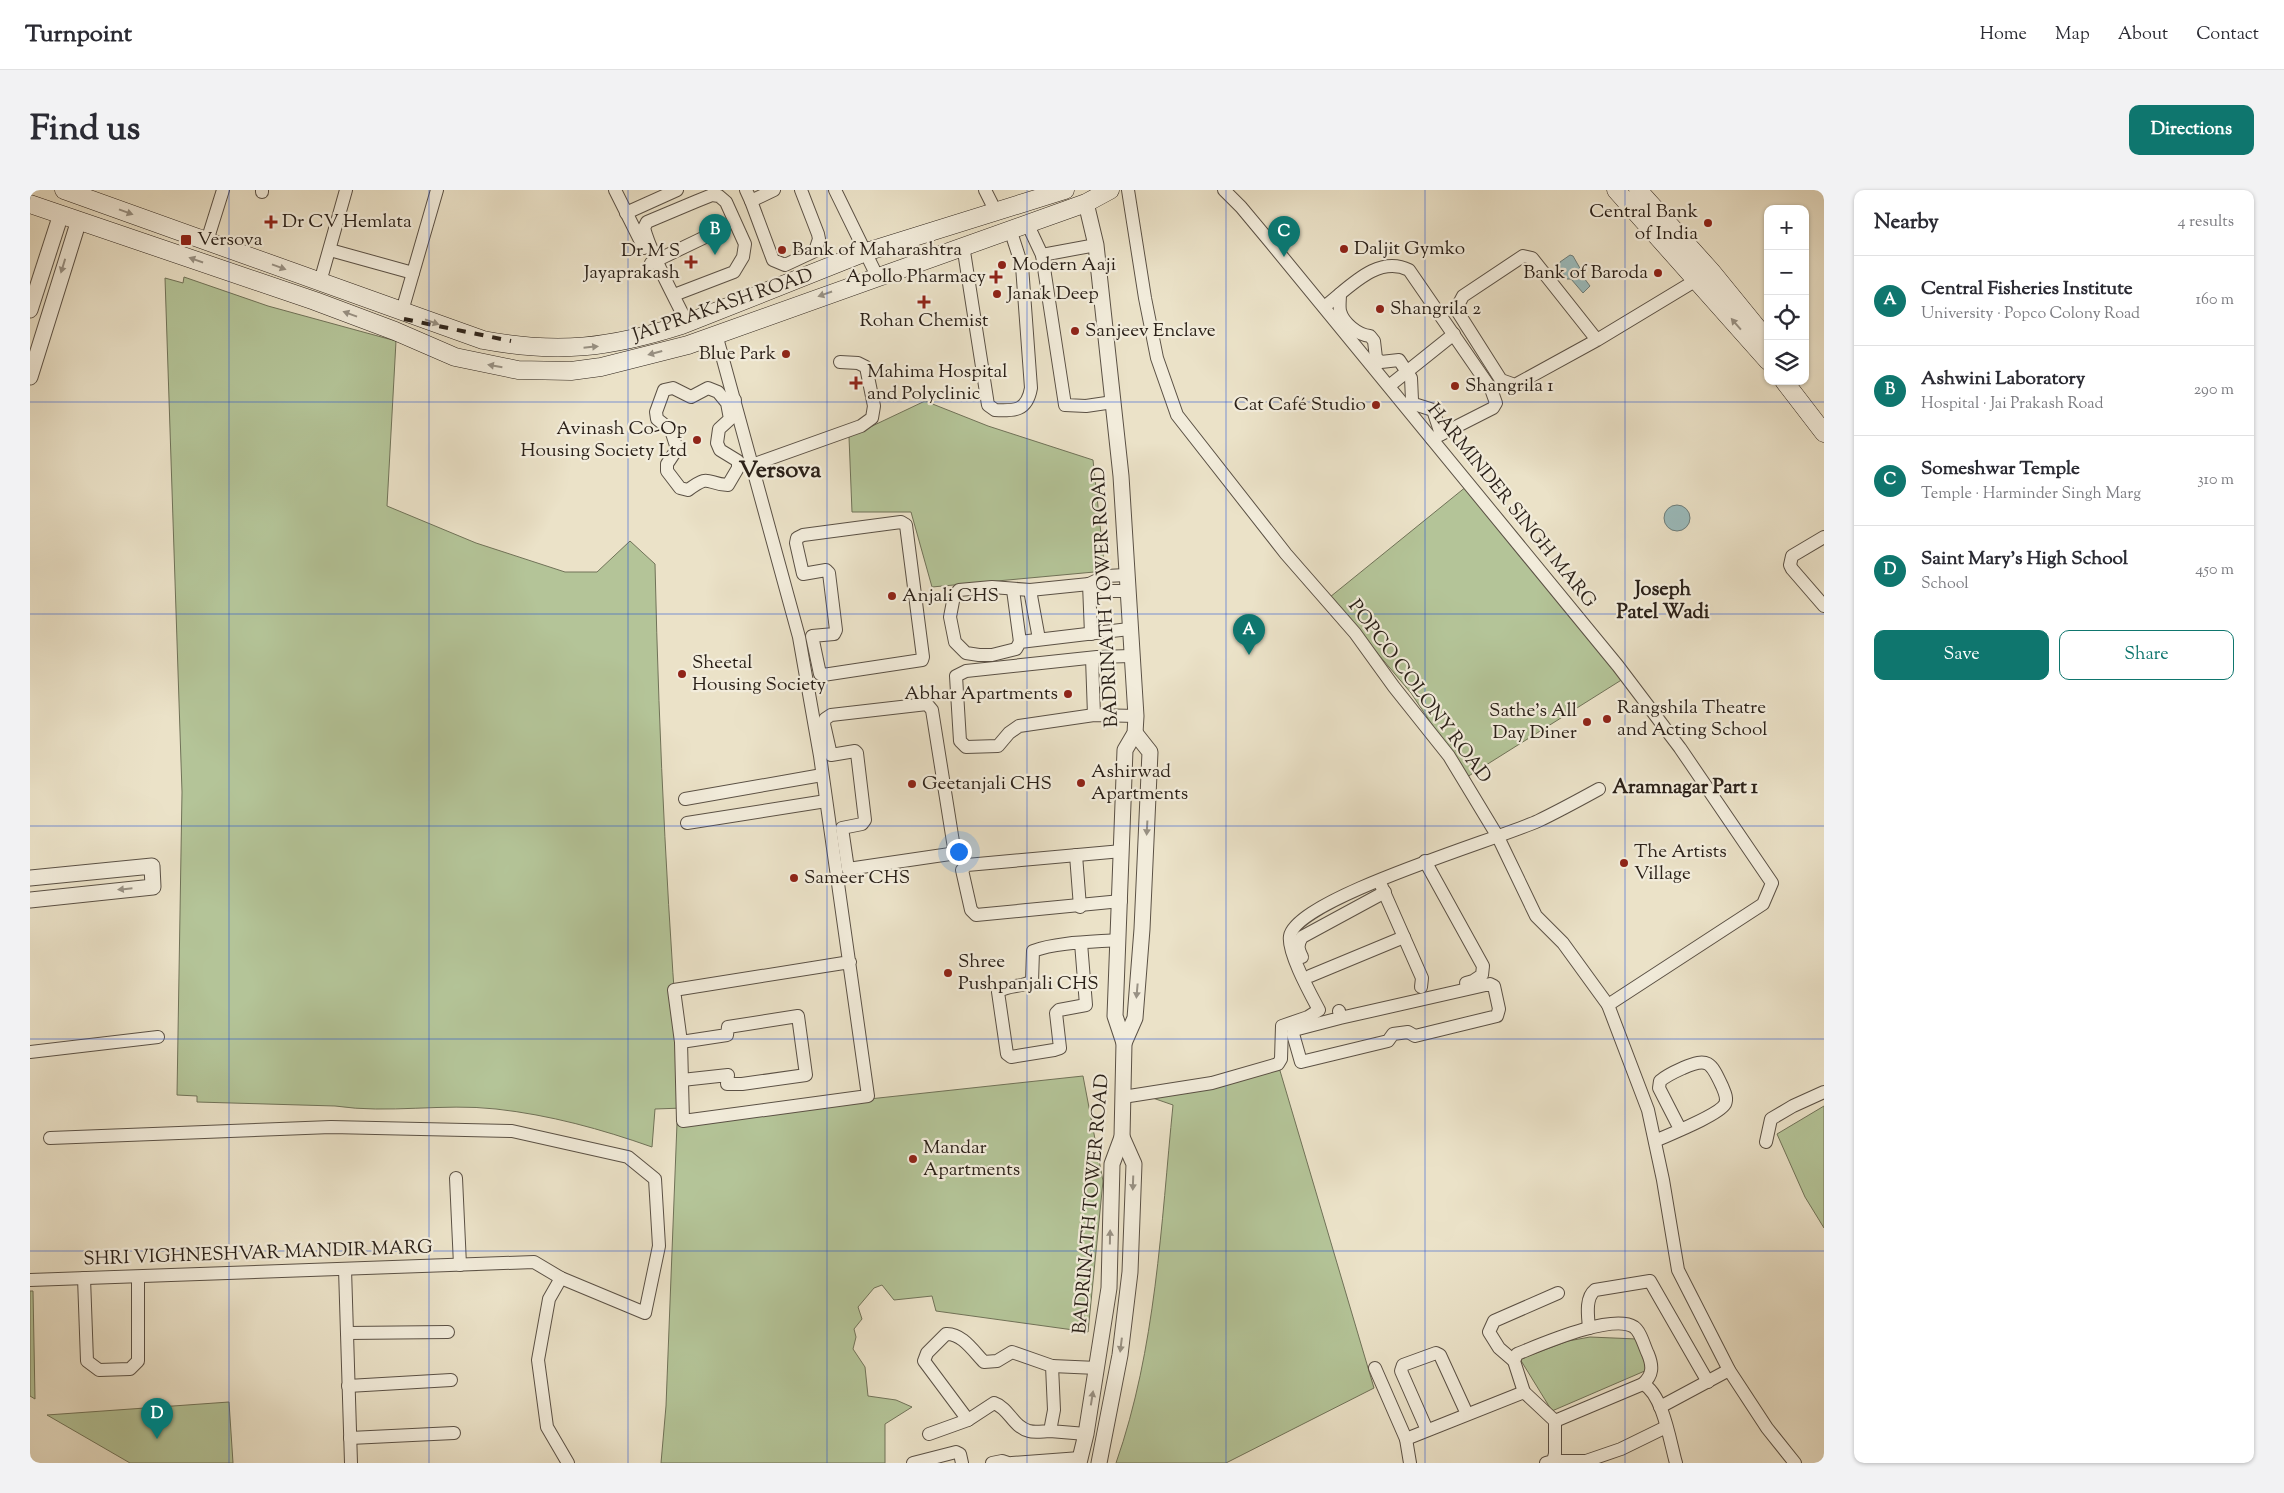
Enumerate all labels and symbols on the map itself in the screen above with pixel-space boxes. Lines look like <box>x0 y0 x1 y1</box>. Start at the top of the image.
place label: Central Bank of India <box>1589 199 1699 248</box>
one-way arrow <box>119 209 134 216</box>
place label: Dr CV Hemlata <box>282 209 412 236</box>
pin: B <box>699 214 731 255</box>
marker: Dr CV Hemlata <box>264 215 278 229</box>
pin: C <box>1268 216 1300 257</box>
marker: Central Bank of India <box>1702 217 1714 229</box>
place label: Versova <box>197 227 263 254</box>
marker: Versova <box>179 233 193 247</box>
place label: Daljit Gymko <box>1354 236 1465 263</box>
place label: Bank of Maharashtra <box>792 237 962 264</box>
place label: Dr M S Jayaprakash <box>583 238 680 287</box>
marker: Daljit Gymko <box>1338 243 1350 255</box>
marker: Bank of Maharashtra <box>776 244 788 256</box>
place label: Modern Aaji <box>1012 252 1116 279</box>
marker: Dr M S Jayaprakash <box>684 255 698 269</box>
one-way arrow <box>189 256 204 264</box>
one-way arrow <box>59 259 67 274</box>
marker: Modern Aaji <box>996 259 1008 271</box>
place label: Bank of Baroda <box>1523 260 1648 287</box>
street label: JAI PRAKASH ROAD <box>628 262 817 350</box>
one-way arrow <box>272 263 287 271</box>
place label: Apollo Pharmacy <box>846 264 987 291</box>
marker: Bank of Baroda <box>1652 267 1664 279</box>
marker: Apollo Pharmacy <box>990 271 1002 283</box>
place label: Janak Deep <box>1006 281 1099 308</box>
marker: Janak Deep <box>991 288 1003 300</box>
one-way arrow <box>818 291 833 298</box>
marker: Rohan Chemist <box>918 296 930 308</box>
place label: Shangrila 2 <box>1390 296 1481 323</box>
marker: Shangrila 2 <box>1374 303 1386 315</box>
place label: Rohan Chemist <box>860 308 989 335</box>
one-way arrow <box>342 310 357 318</box>
place label: Sanjeev Enclave <box>1085 318 1216 345</box>
one-way arrow <box>1731 318 1742 330</box>
one-way arrow <box>425 319 440 326</box>
marker: Sanjeev Enclave <box>1069 325 1081 337</box>
place label: Blue Park <box>699 341 777 368</box>
one-way arrow <box>583 343 599 351</box>
marker: Blue Park <box>780 348 792 360</box>
one-way arrow <box>648 349 663 357</box>
place label: Mahima Hospital and Polyclinic <box>867 359 1008 408</box>
one-way arrow <box>487 362 503 370</box>
place label: Shangrila 1 <box>1465 373 1554 400</box>
marker: Mahima Hospital and Polyclinic <box>849 376 863 390</box>
marker: Shangrila 1 <box>1449 380 1461 392</box>
place label: Cat Café Studio <box>1234 392 1366 419</box>
street label: HARMINDER SINGH MARG <box>1420 398 1602 614</box>
marker: Cat Café Studio <box>1370 399 1382 411</box>
place label: Avinash Co-Op Housing Society Ltd <box>520 416 687 465</box>
marker: Avinash Co-Op Housing Society Ltd <box>691 434 703 446</box>
district label: Versova <box>739 454 822 488</box>
street label: BADRINATH TOWER ROAD <box>1086 466 1126 728</box>
district label: Joseph Patel Wadi <box>1617 576 1710 628</box>
place label: Anjali CHS <box>902 583 999 610</box>
marker: Anjali CHS <box>886 590 898 602</box>
street label: POPCO COLONY ROAD <box>1341 595 1497 789</box>
pin: A <box>1233 614 1265 655</box>
place label: Sheetal Housing Society <box>692 650 826 699</box>
marker: Sheetal Housing Society <box>676 668 688 680</box>
place label: Abhar Apartments <box>904 681 1058 708</box>
marker: Abhar Apartments <box>1062 688 1074 700</box>
place label: Rangshila Theatre and Acting School <box>1617 695 1768 744</box>
place label: Sathe's All Day Diner <box>1489 698 1577 747</box>
marker: Rangshila Theatre and Acting School <box>1601 713 1613 725</box>
marker: Sathe's All Day Diner <box>1581 716 1593 728</box>
place label: Ashirwad Apartments <box>1091 759 1188 808</box>
place label: Geetanjali CHS <box>922 771 1052 798</box>
district label: Aramnagar Part 1 <box>1612 774 1758 803</box>
marker: Ashirwad Apartments <box>1075 777 1087 789</box>
marker: Geetanjali CHS <box>906 778 918 790</box>
one-way arrow <box>1142 821 1150 837</box>
your location <box>946 839 972 865</box>
place label: The Artists Village <box>1634 839 1727 888</box>
marker: The Artists Village <box>1618 857 1630 869</box>
place label: Sameer CHS <box>804 865 910 892</box>
marker: Sameer CHS <box>788 872 800 884</box>
one-way arrow <box>117 886 133 894</box>
place label: Shree Pushpanjali CHS <box>958 949 1099 998</box>
marker: Shree Pushpanjali CHS <box>942 967 954 979</box>
one-way arrow <box>1133 983 1141 999</box>
street label: BADRINATH TOWER ROAD <box>1067 1073 1117 1335</box>
place label: Mandar Apartments <box>923 1135 1020 1184</box>
marker: Mandar Apartments <box>907 1153 919 1165</box>
one-way arrow <box>1129 1175 1137 1191</box>
one-way arrow <box>1107 1229 1115 1245</box>
street label: SHRI VIGHNESHVAR MANDIR MARG <box>83 1234 433 1274</box>
one-way arrow <box>1117 1337 1125 1353</box>
one-way arrow <box>1088 1390 1096 1406</box>
pin: D <box>141 1398 173 1439</box>

